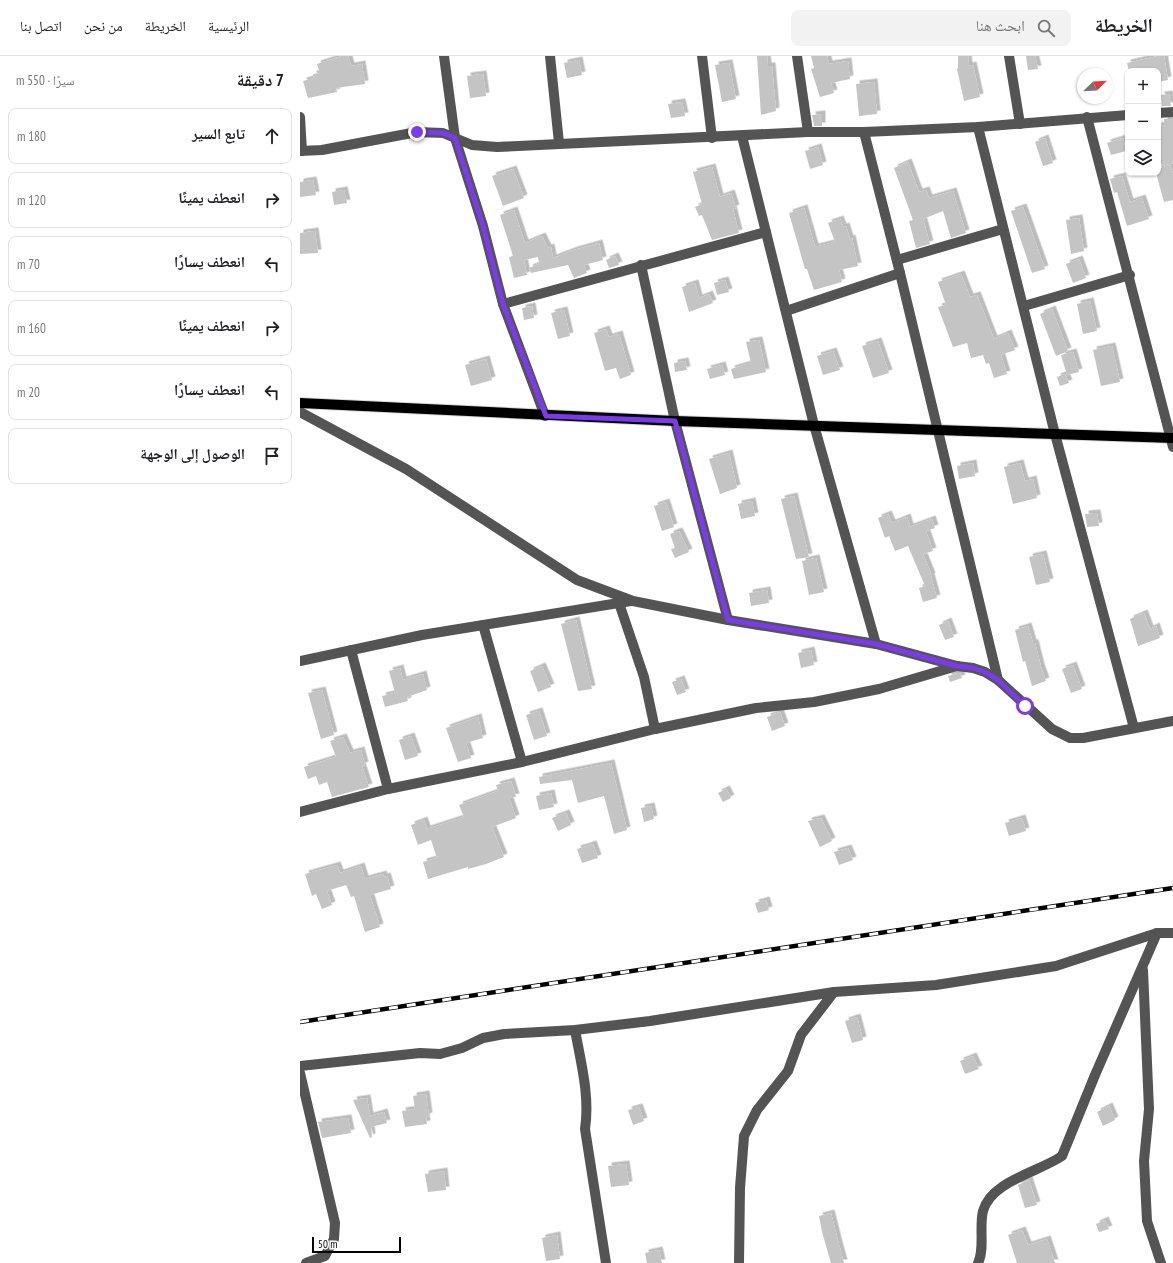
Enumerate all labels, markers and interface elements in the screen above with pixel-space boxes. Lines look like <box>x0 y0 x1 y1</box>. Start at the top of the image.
search box <box>791 10 1071 46</box>
text: الخريطة <box>1095 13 1153 37</box>
text: ابحث هنا <box>976 16 1025 35</box>
text: اتصل بنا <box>20 17 62 35</box>
text: من نحن <box>84 17 123 35</box>
text: الخريطة <box>145 17 186 35</box>
text: الرئيسية <box>208 17 249 35</box>
icon: search <box>1035 17 1057 39</box>
north arrow <box>1077 68 1113 104</box>
map controls <box>1125 68 1161 176</box>
button: + <box>1125 68 1161 104</box>
text: 7 دقيقة <box>237 69 284 91</box>
text: سيرًا · 550 m <box>16 72 75 89</box>
button: − <box>1125 104 1161 140</box>
route end <box>408 123 426 141</box>
text: تابع السير <box>192 124 245 143</box>
icon: ahead <box>261 125 283 147</box>
text: 180 m <box>17 128 46 145</box>
button: layers <box>1125 140 1161 176</box>
text: انعطف يمينًا <box>178 188 245 207</box>
icon: right <box>261 189 283 211</box>
text: 120 m <box>17 192 46 209</box>
text: انعطف يسارًا <box>174 252 245 271</box>
icon: left <box>261 253 283 275</box>
text: 70 m <box>17 256 40 273</box>
text: انعطف يمينًا <box>178 316 245 335</box>
icon: right <box>261 317 283 339</box>
text: 160 m <box>17 320 46 337</box>
text: انعطف يسارًا <box>174 380 245 399</box>
icon: left <box>261 381 283 403</box>
text: 20 m <box>17 384 40 401</box>
text: الوصول إلى الوجهة <box>140 444 245 463</box>
icon: arrive <box>261 445 283 467</box>
route start <box>1016 697 1034 715</box>
scale bar <box>312 1235 401 1254</box>
text: 50 m <box>318 1237 337 1251</box>

